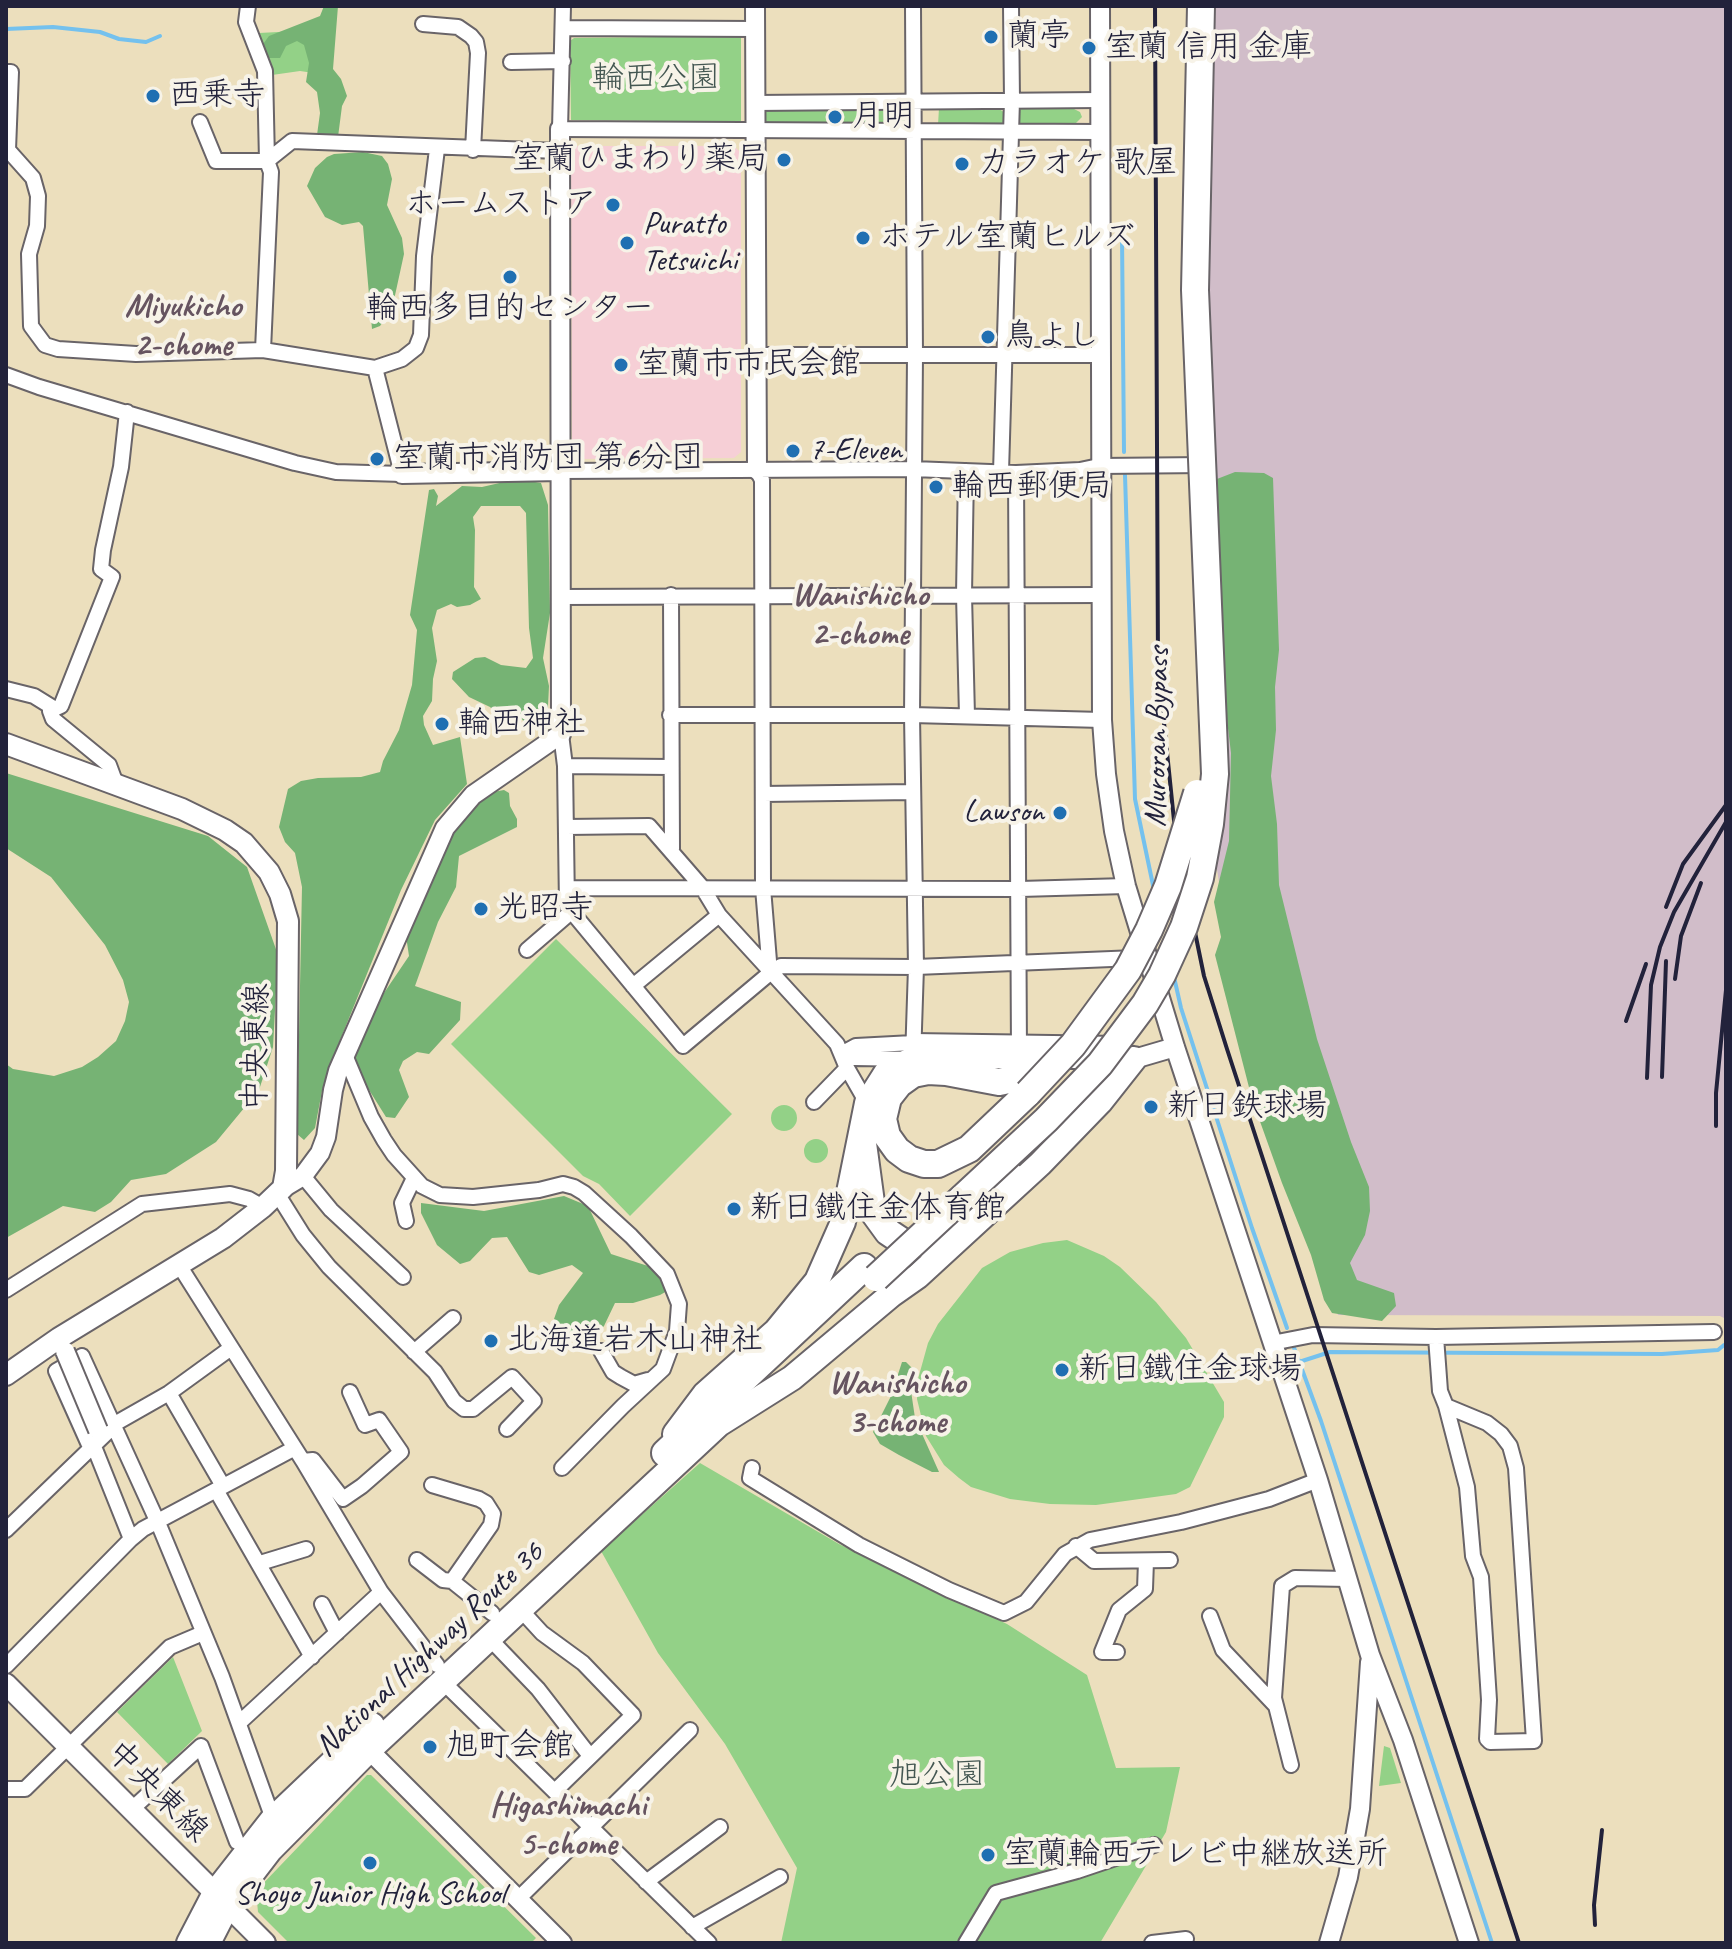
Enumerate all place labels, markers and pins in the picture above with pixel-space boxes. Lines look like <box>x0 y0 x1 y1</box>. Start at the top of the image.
place label: 蘭亭 <box>1007 18 1071 56</box>
marker: 蘭亭 <box>982 28 1000 46</box>
place label: 室蘭 信用 金庫 <box>1105 29 1312 67</box>
marker: 室蘭 信用 金庫 <box>1080 39 1098 57</box>
place label: 西乗寺 <box>169 77 265 115</box>
marker: 西乗寺 <box>144 87 162 105</box>
place label: 月明 <box>851 98 915 136</box>
marker: 月明 <box>826 108 844 126</box>
place label: 室蘭ひまわり薬局 <box>512 141 768 179</box>
place label: カラオケ 歌屋 <box>978 145 1178 183</box>
marker: 室蘭ひまわり薬局 <box>775 151 793 169</box>
marker: カラオケ 歌屋 <box>953 155 971 173</box>
place label: ホームストア <box>405 186 597 224</box>
marker: ホームストア <box>604 196 622 214</box>
place label: Puratto Tetsuichi <box>643 206 737 281</box>
place label: ホテル室蘭ヒルズ <box>879 219 1135 257</box>
marker: ホテル室蘭ヒルズ <box>854 229 872 247</box>
marker: Puratto Tetsuichi <box>618 234 636 252</box>
marker: 輪西多目的センター <box>501 268 519 286</box>
place label: 輪西多目的センター <box>366 290 654 328</box>
place label: 鳥よし <box>1004 318 1100 356</box>
marker: 鳥よし <box>979 328 997 346</box>
place label: 室蘭市市民会館 <box>637 346 861 384</box>
marker: 室蘭市市民会館 <box>612 356 630 374</box>
place label: 7-Eleven <box>809 432 902 470</box>
place label: 室蘭市消防団 第6分団 <box>393 440 703 478</box>
marker: 7-Eleven <box>784 442 802 460</box>
marker: 室蘭市消防団 第6分団 <box>368 450 386 468</box>
place label: 輪西郵便局 <box>952 468 1112 506</box>
marker: 輪西郵便局 <box>927 478 945 496</box>
place label: 輪西神社 <box>458 705 586 743</box>
marker: 輪西神社 <box>433 715 451 733</box>
place label: Lawson <box>964 794 1044 832</box>
marker: Lawson <box>1051 804 1069 822</box>
place label: 光昭寺 <box>497 890 593 928</box>
marker: 光昭寺 <box>472 900 490 918</box>
place label: 新日鉄球場 <box>1167 1088 1327 1126</box>
marker: 新日鉄球場 <box>1142 1098 1160 1116</box>
place label: 新日鐵住金体育館 <box>750 1190 1006 1228</box>
marker: 新日鐵住金体育館 <box>725 1200 743 1218</box>
place label: 北海道岩木山神社 <box>507 1322 763 1360</box>
marker: 北海道岩木山神社 <box>482 1332 500 1350</box>
place label: 新日鐵住金球場 <box>1078 1351 1302 1389</box>
marker: 新日鐵住金球場 <box>1053 1361 1071 1379</box>
place label: 旭町会館 <box>446 1728 574 1766</box>
marker: 旭町会館 <box>421 1738 439 1756</box>
place label: 室蘭輪西テレビ中継放送所 <box>1004 1836 1388 1874</box>
marker: 室蘭輪西テレビ中継放送所 <box>979 1846 997 1864</box>
marker: Shoyo Junior High School <box>361 1854 379 1872</box>
place label: Shoyo Junior High School <box>235 1876 505 1914</box>

